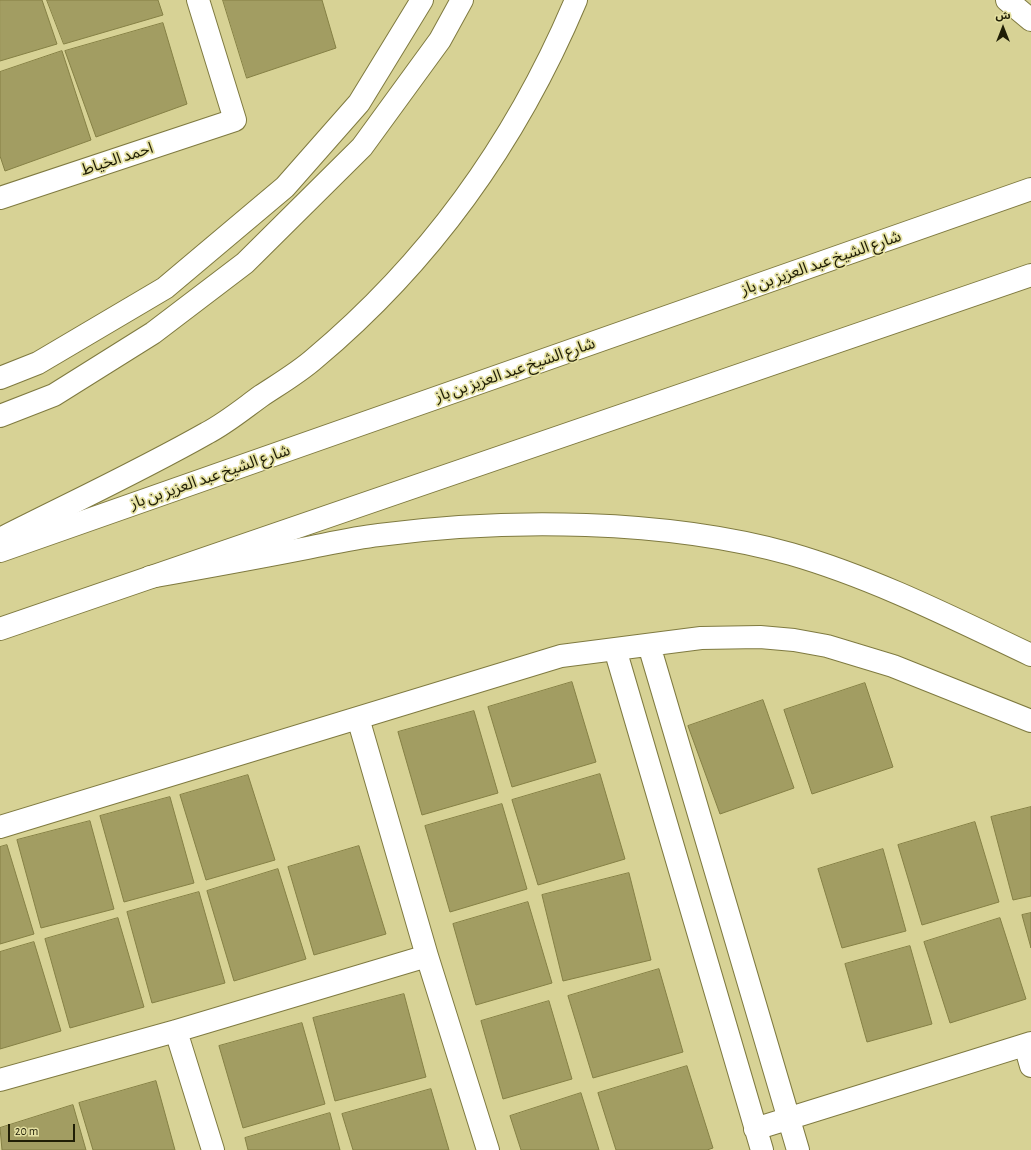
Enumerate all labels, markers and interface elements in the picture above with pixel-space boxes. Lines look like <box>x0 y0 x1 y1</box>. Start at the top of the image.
north arrow <box>983 8 1023 48</box>
text: ش <box>995 10 1011 21</box>
street label: احمد الخياط <box>78 138 156 180</box>
street label: شارع الشيخ عبد العزيز بن باز <box>738 227 904 299</box>
street label: شارع الشيخ عبد العزيز بن باز <box>432 334 598 406</box>
street label: شارع الشيخ عبد العزيز بن باز <box>127 441 293 513</box>
scale bar <box>10 1116 77 1142</box>
text: 20 m <box>15 1125 38 1137</box>

